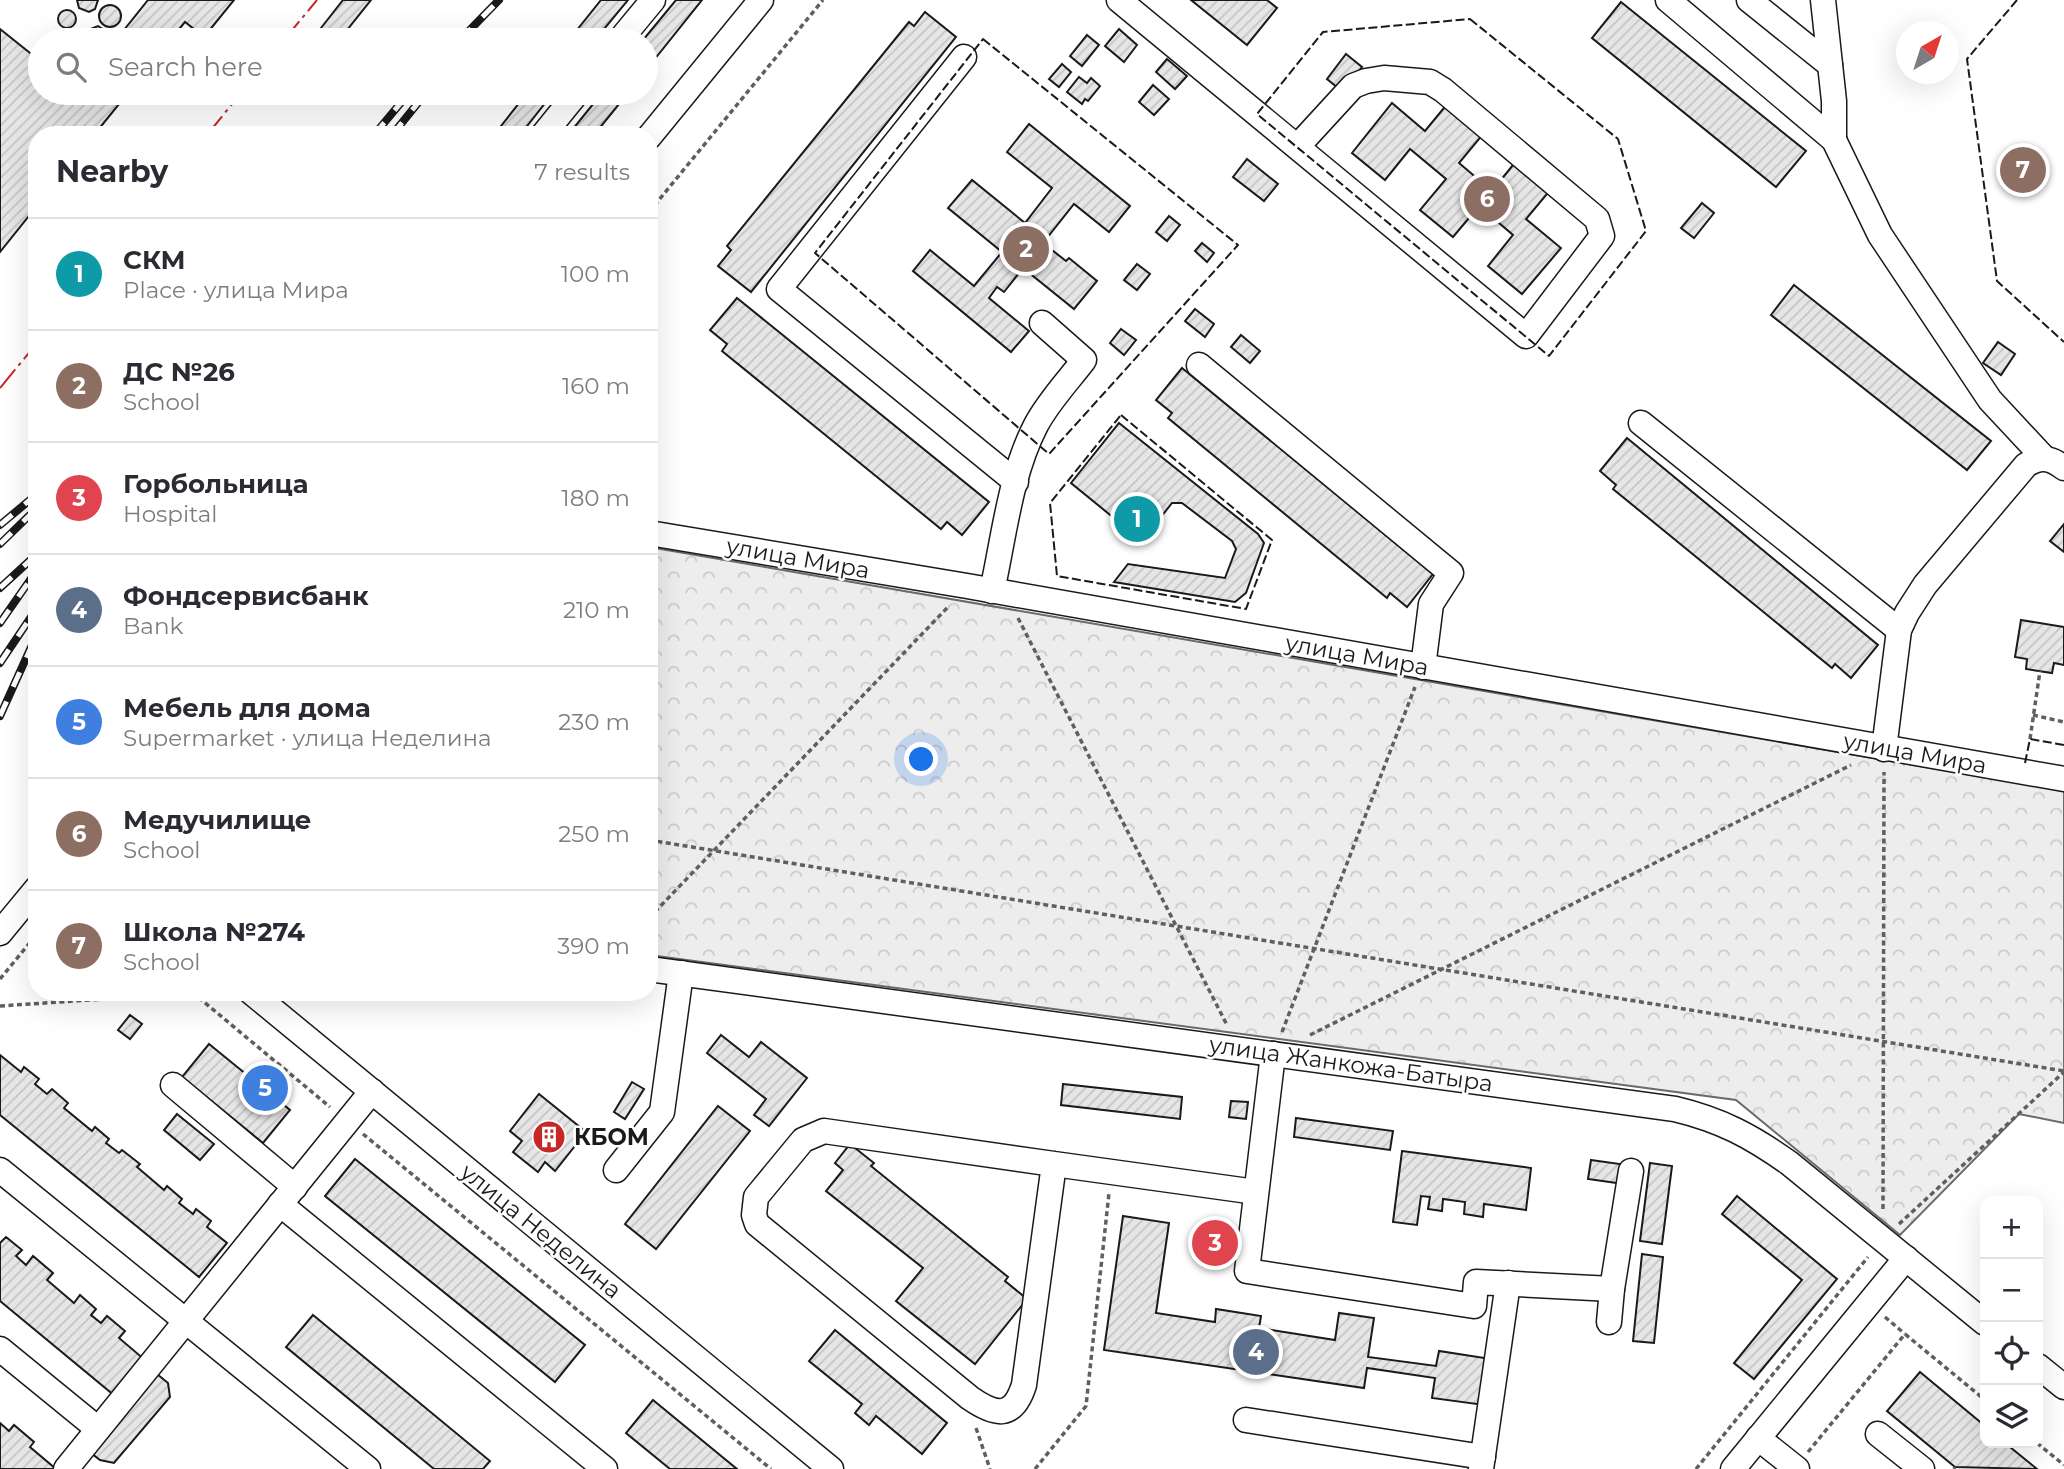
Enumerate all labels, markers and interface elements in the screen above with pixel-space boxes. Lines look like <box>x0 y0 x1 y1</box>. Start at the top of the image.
north arrow <box>1896 21 1959 84</box>
search box <box>28 28 658 105</box>
icon: search <box>52 48 90 86</box>
text: Search here <box>108 51 263 83</box>
pin: 7 <box>2000 144 2046 196</box>
text: Nearby <box>56 153 168 190</box>
text: 7 results <box>534 158 630 186</box>
pin: 6 <box>1464 173 1510 225</box>
pin: 2 <box>1003 223 1049 275</box>
text: СКМ <box>123 244 186 276</box>
text: 1 <box>74 260 84 288</box>
text: 100 m <box>561 260 630 288</box>
text: Place · улица Мира <box>123 276 349 304</box>
text: ДС №26 <box>123 356 235 388</box>
text: 2 <box>72 372 86 400</box>
text: 160 m <box>562 372 630 400</box>
text: School <box>123 388 201 416</box>
text: Горбольница <box>123 468 308 500</box>
text: 3 <box>72 484 86 512</box>
text: 180 m <box>561 484 630 512</box>
pin: 1 <box>1114 493 1160 545</box>
text: Hospital <box>123 500 218 528</box>
street label: улица Мира <box>723 531 872 584</box>
text: Фондсервисбанк <box>123 580 369 612</box>
text: 4 <box>71 596 87 624</box>
text: 210 m <box>563 596 630 624</box>
text: Bank <box>123 612 183 640</box>
street label: улица Мира <box>1282 628 1431 681</box>
text: Мебель для дома <box>123 692 371 724</box>
text: 5 <box>72 708 86 736</box>
text: 230 m <box>558 708 630 736</box>
text: Supermarket · улица Неделина <box>123 724 491 752</box>
street label: улица Мира <box>1840 726 1989 779</box>
your location <box>904 742 938 776</box>
text: Медучилище <box>123 804 312 836</box>
text: 6 <box>72 820 86 848</box>
text: 250 m <box>558 820 630 848</box>
text: School <box>123 836 201 864</box>
text: Школа №274 <box>123 916 305 948</box>
text: 7 <box>72 932 86 960</box>
text: 390 m <box>557 932 630 960</box>
text: School <box>123 948 201 976</box>
street label: улица Жанкожа-Батыра <box>1206 1030 1495 1098</box>
pin: 5 <box>242 1062 288 1114</box>
building icon: КБОМ <box>530 1118 568 1156</box>
place label: КБОМ <box>574 1123 649 1151</box>
street label: улица Неделина <box>454 1157 627 1304</box>
map controls <box>1980 1196 2043 1448</box>
button: + <box>1980 1196 2043 1259</box>
pin: 3 <box>1192 1217 1238 1269</box>
button: − <box>1980 1259 2043 1322</box>
button: locate <box>1980 1322 2043 1385</box>
pin: 4 <box>1233 1326 1279 1378</box>
button: layers <box>1980 1385 2043 1448</box>

